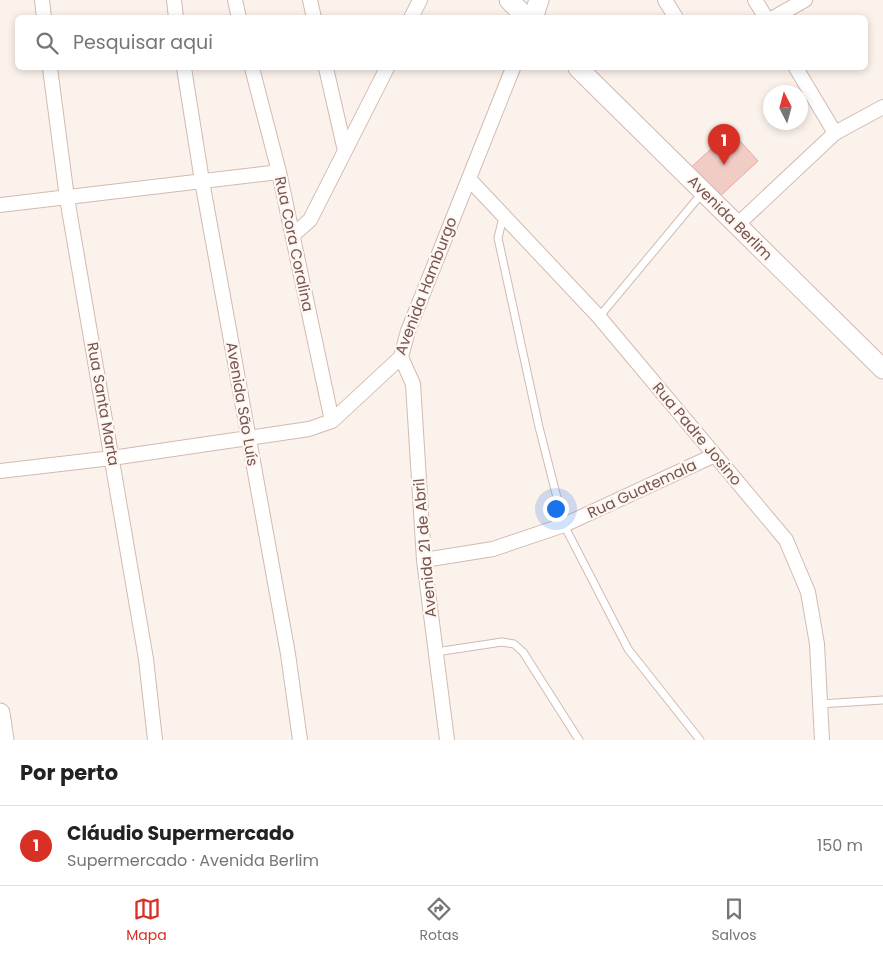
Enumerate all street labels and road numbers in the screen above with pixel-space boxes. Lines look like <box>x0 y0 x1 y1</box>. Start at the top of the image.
street label: Avenida Berlim <box>683 171 777 265</box>
street label: Rua Cora Coralina <box>270 174 319 313</box>
street label: Avenida Hamburgo <box>389 214 462 358</box>
street label: Rua Santa Marta <box>82 340 125 467</box>
street label: Avenida São Luís <box>221 340 264 468</box>
street label: Rua Padre Josino <box>648 378 747 490</box>
street label: Rua Guatemala <box>584 454 700 523</box>
street label: Avenida 21 de Abril <box>408 478 441 618</box>

